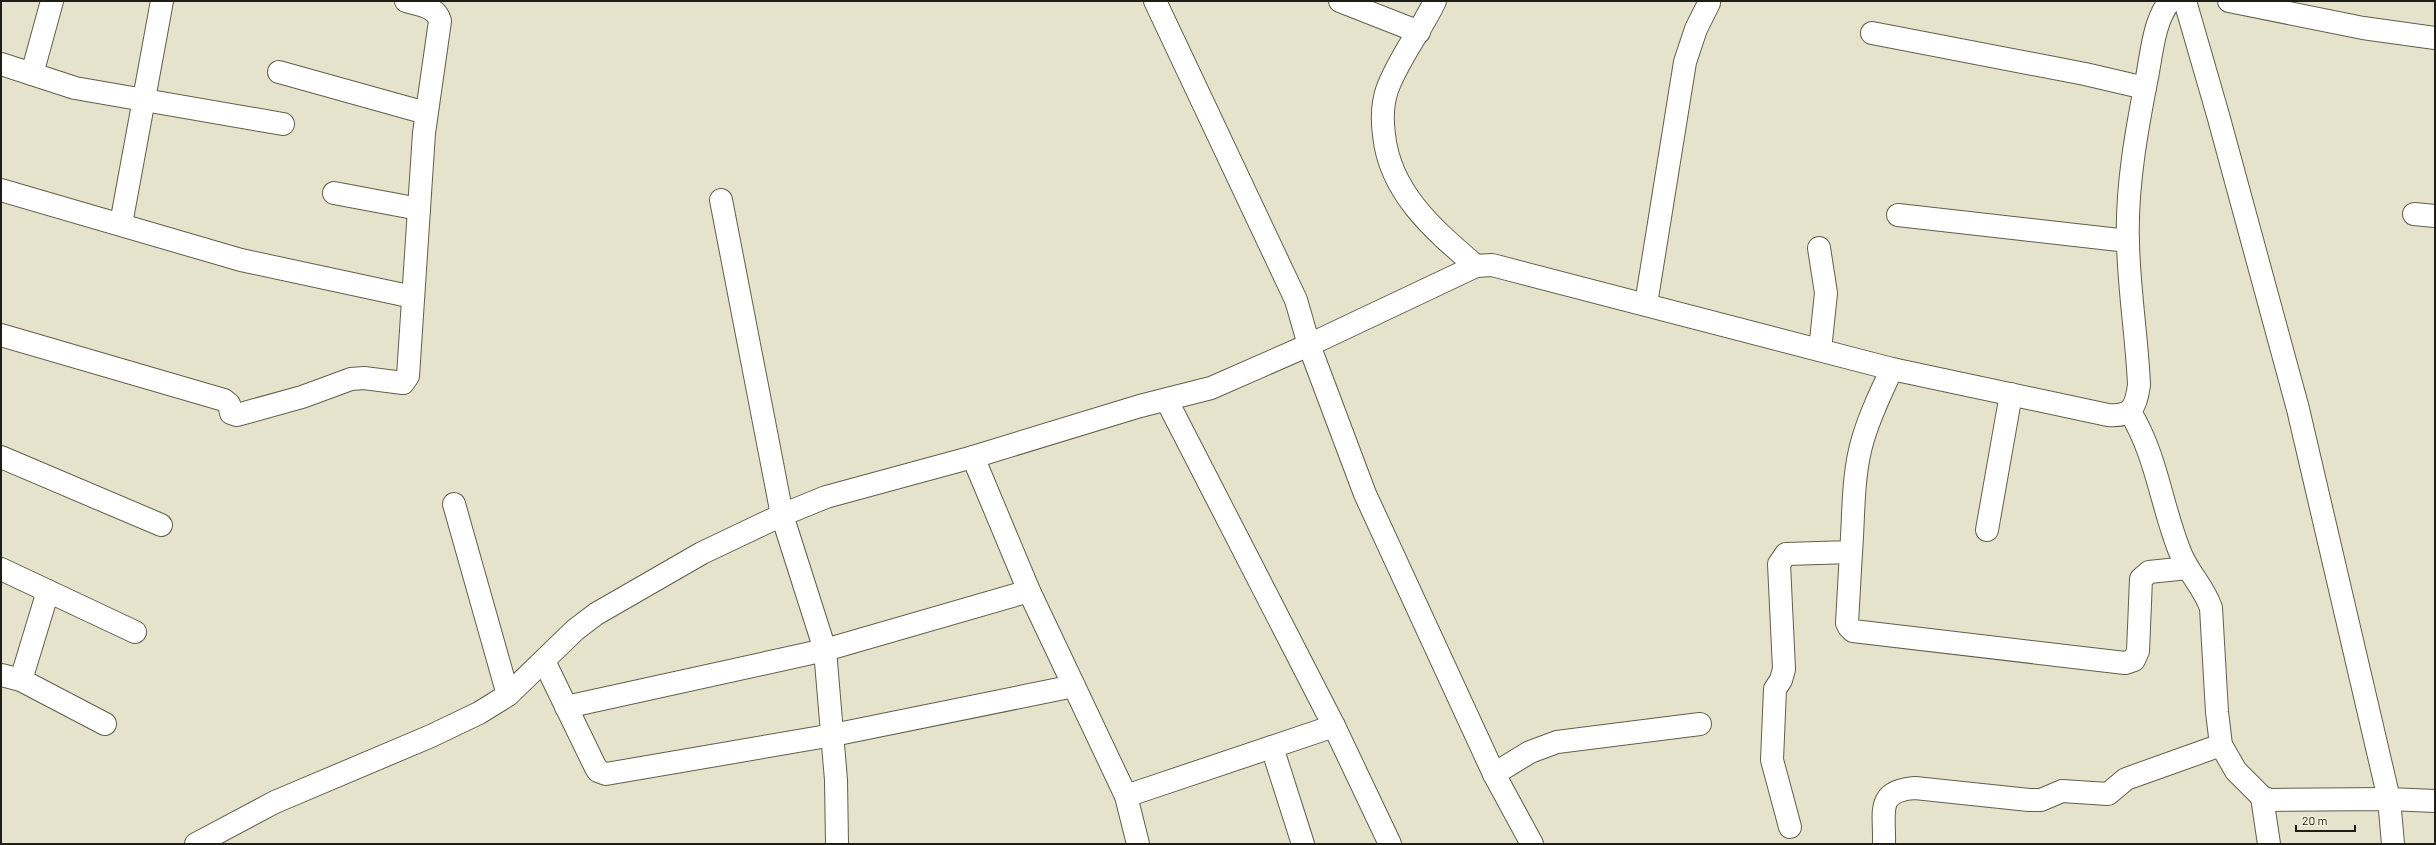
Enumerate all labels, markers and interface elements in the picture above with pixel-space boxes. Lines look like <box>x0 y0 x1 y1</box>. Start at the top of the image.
scale bar <box>2296 807 2355 833</box>
text: 20 m <box>2302 813 2328 827</box>

